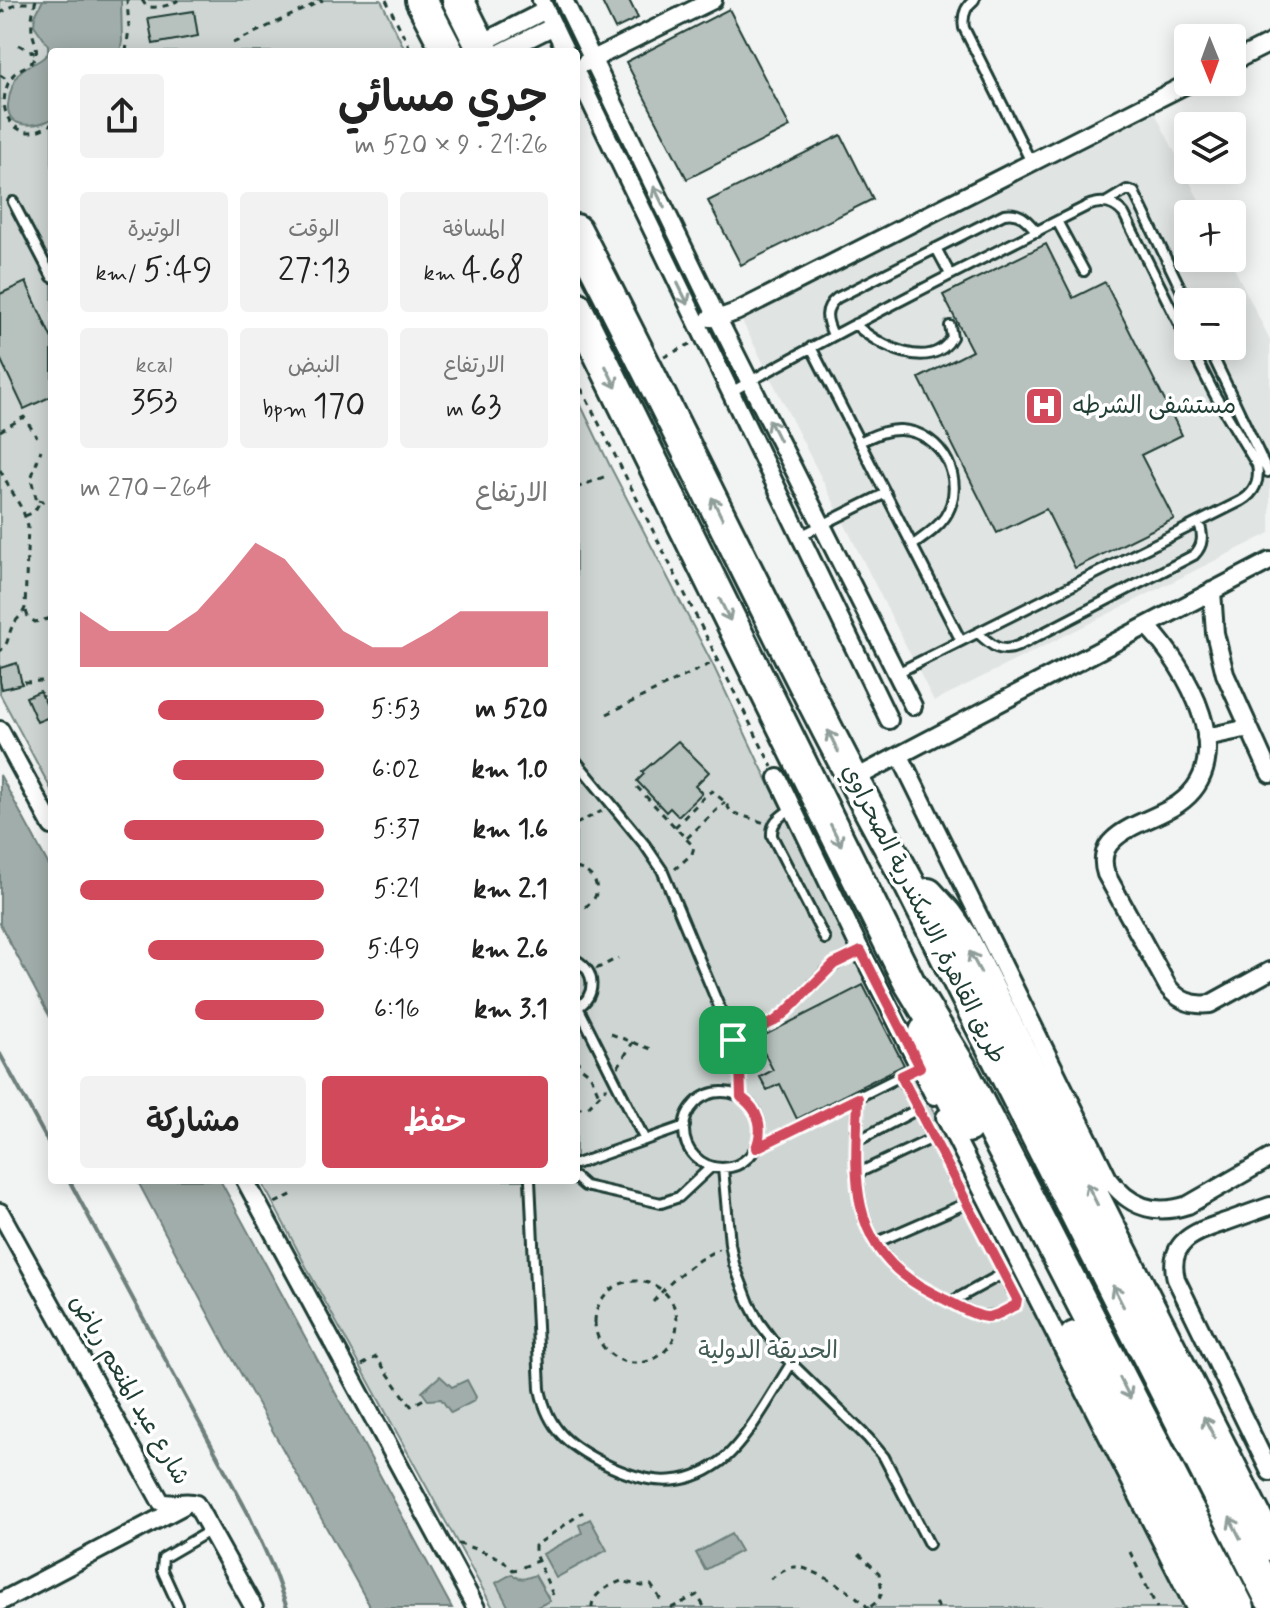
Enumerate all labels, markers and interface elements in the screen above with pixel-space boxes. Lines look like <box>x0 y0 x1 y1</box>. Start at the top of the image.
north arrow <box>1174 24 1246 96</box>
map controls <box>1174 24 1246 360</box>
text: جري مسائي <box>338 70 548 128</box>
button: share <box>80 74 164 158</box>
button: layers <box>1174 112 1246 184</box>
text: 21:26 · 9 × 520 m <box>355 129 548 163</box>
one-way arrow <box>651 186 666 210</box>
button: + <box>1174 200 1246 272</box>
text: الوتيرة <box>127 216 181 244</box>
text: الوقت <box>288 216 340 244</box>
text: المسافة <box>443 216 505 244</box>
text: 5:49 <box>143 248 213 293</box>
text: 27:13 <box>278 248 350 293</box>
text: 4.68 <box>462 248 524 293</box>
text: /km <box>95 260 143 288</box>
text: km <box>424 260 462 288</box>
one-way arrow <box>676 281 691 305</box>
button: − <box>1174 288 1246 360</box>
text: kcal <box>136 352 172 380</box>
text: النبض <box>288 352 340 380</box>
text: الارتفاع <box>443 352 505 380</box>
one-way arrow <box>604 364 619 388</box>
text: 353 <box>130 380 178 425</box>
text: 170 <box>313 384 366 429</box>
text: 63 <box>470 384 502 429</box>
hospital icon: مستشفى الشرطه <box>1023 385 1065 427</box>
place label: مستشفى الشرطه <box>1072 391 1236 422</box>
text: bpm <box>263 396 313 424</box>
text: m <box>446 396 470 424</box>
one-way arrow <box>766 419 781 443</box>
text: 264–270 m <box>80 472 212 506</box>
text: الارتفاع <box>475 477 548 511</box>
one-way arrow <box>709 497 725 521</box>
one-way arrow <box>718 598 733 622</box>
text: 5:53 <box>371 693 420 727</box>
text: 520 m <box>475 693 548 727</box>
one-way arrow <box>825 729 840 753</box>
text: 6:02 <box>371 753 420 787</box>
text: 1.0 km <box>471 753 548 787</box>
street label: طريق القاهرة, الاسكندرية الصحراوي <box>834 759 1012 1069</box>
text: 5:37 <box>373 813 420 847</box>
text: 1.6 km <box>473 813 548 847</box>
one-way arrow <box>829 823 844 847</box>
text: 5:21 <box>374 873 420 907</box>
text: 2.1 km <box>473 873 548 907</box>
text: 5:49 <box>367 933 420 967</box>
text: 2.6 km <box>472 933 548 967</box>
one-way arrow <box>967 951 983 975</box>
text: 6:16 <box>374 993 420 1027</box>
text: 3.1 km <box>474 993 548 1027</box>
pin <box>699 1006 767 1074</box>
icon: arrive <box>711 1018 755 1062</box>
button: مشاركة <box>80 1076 306 1168</box>
button: حفظ <box>322 1076 548 1168</box>
one-way arrow <box>1084 1183 1100 1207</box>
one-way arrow <box>1109 1285 1125 1309</box>
street label: شارع عبد المنعم رياض <box>61 1289 196 1491</box>
park label: الحديقة الدولية <box>698 1336 838 1367</box>
one-way arrow <box>1117 1375 1133 1399</box>
one-way arrow <box>1201 1415 1217 1439</box>
one-way arrow <box>1227 1517 1242 1541</box>

